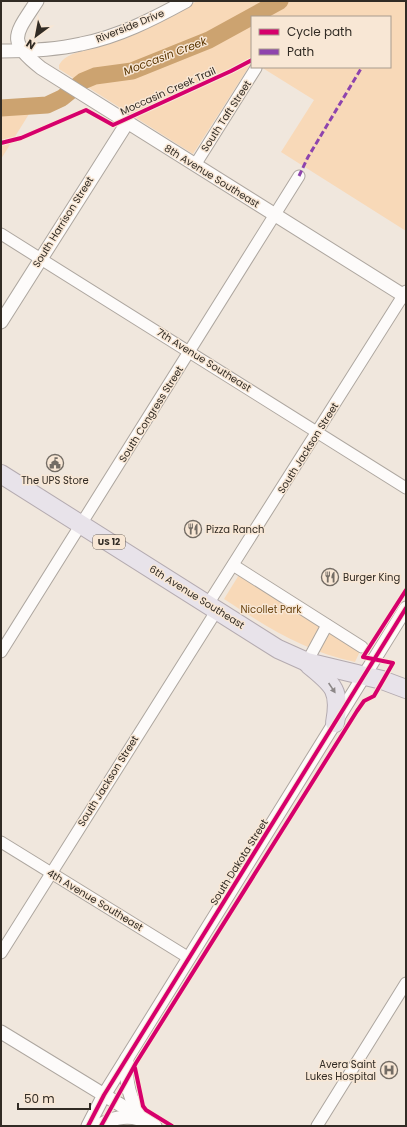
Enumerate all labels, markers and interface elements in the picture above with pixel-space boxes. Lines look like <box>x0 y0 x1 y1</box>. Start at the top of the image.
street label: Riverside Drive <box>94 5 166 47</box>
north arrow <box>16 16 56 56</box>
legend <box>251 16 391 68</box>
text: Cycle path <box>287 23 352 40</box>
water label: Moccasin Creek <box>121 32 210 79</box>
text: N <box>23 36 38 53</box>
text: Path <box>287 43 314 60</box>
street label: Moccasin Creek Trail <box>118 63 218 119</box>
street label: South Taft Street <box>197 77 255 155</box>
street label: 8th Avenue Southeast <box>161 141 263 212</box>
street label: South Harrison Street <box>29 173 97 270</box>
street label: 7th Avenue Southeast <box>154 325 254 395</box>
street label: South Congress Street <box>115 363 187 465</box>
street label: South Jackson Street <box>274 399 342 496</box>
public building icon: The UPS Store <box>45 453 65 473</box>
place label: The UPS Store <box>21 473 89 488</box>
restaurant icon: Pizza Ranch <box>183 519 203 539</box>
place label: Pizza Ranch <box>206 522 265 537</box>
road number: US 12 <box>93 535 125 549</box>
street label: 6th Avenue Southeast <box>146 562 248 633</box>
restaurant icon: Burger King <box>320 567 340 587</box>
place label: Burger King <box>343 570 400 585</box>
park label: Nicollet Park <box>241 602 302 617</box>
one-way arrow <box>328 683 336 693</box>
street label: South Jackson Street <box>74 732 142 829</box>
street label: South Dakota Street <box>206 816 272 908</box>
street label: 4th Avenue Southeast <box>44 865 146 935</box>
place label: Avera Saint Lukes Hospital <box>305 1057 376 1084</box>
hospital icon: Avera Saint Lukes Hospital <box>379 1060 399 1080</box>
scale bar <box>18 1085 90 1111</box>
text: 50 m <box>24 1090 55 1107</box>

